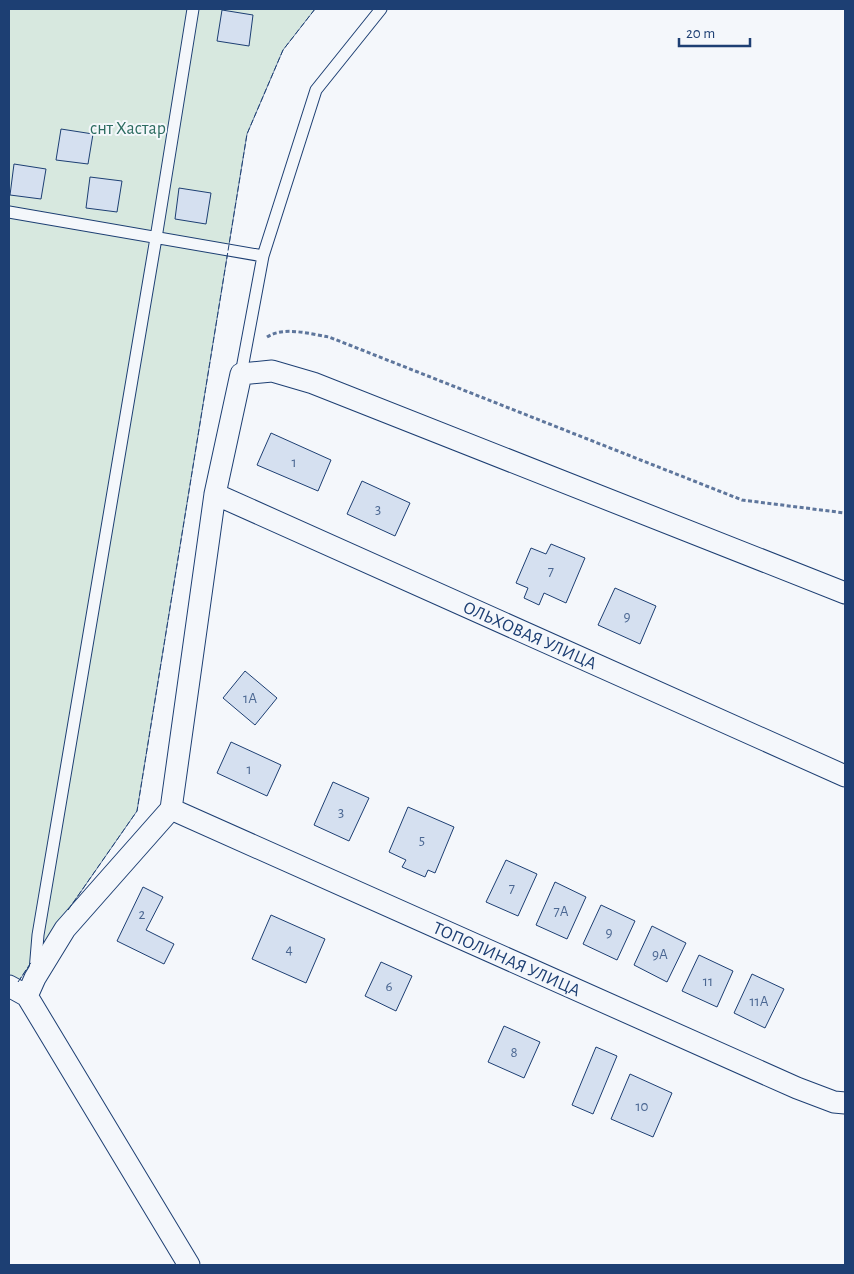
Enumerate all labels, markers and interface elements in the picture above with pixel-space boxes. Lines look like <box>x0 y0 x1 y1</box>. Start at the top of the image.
scale bar <box>679 15 750 47</box>
text: 20 m <box>686 26 715 41</box>
park label: снт Хастар <box>90 120 166 138</box>
house number: 1 <box>291 455 297 470</box>
house number: 3 <box>375 502 381 517</box>
house number: 7 <box>548 564 554 579</box>
street label: ОЛЬХОВАЯ УЛИЦА <box>460 598 599 674</box>
house number: 9 <box>623 609 631 624</box>
house number: 1А <box>243 691 257 706</box>
house number: 1 <box>246 762 252 777</box>
house number: 3 <box>338 805 344 820</box>
house number: 5 <box>419 833 425 848</box>
house number: 7 <box>509 881 515 896</box>
house number: 7А <box>553 904 569 919</box>
house number: 2 <box>139 907 146 922</box>
street label: ТОПОЛИНАЯ УЛИЦА <box>430 919 583 1001</box>
house number: 9 <box>605 925 613 940</box>
house number: 4 <box>285 942 293 957</box>
house number: 9А <box>652 947 668 962</box>
house number: 11 <box>703 974 713 989</box>
house number: 6 <box>385 979 393 994</box>
house number: 11А <box>749 994 769 1009</box>
house number: 8 <box>510 1045 518 1060</box>
house number: 10 <box>635 1099 649 1114</box>

